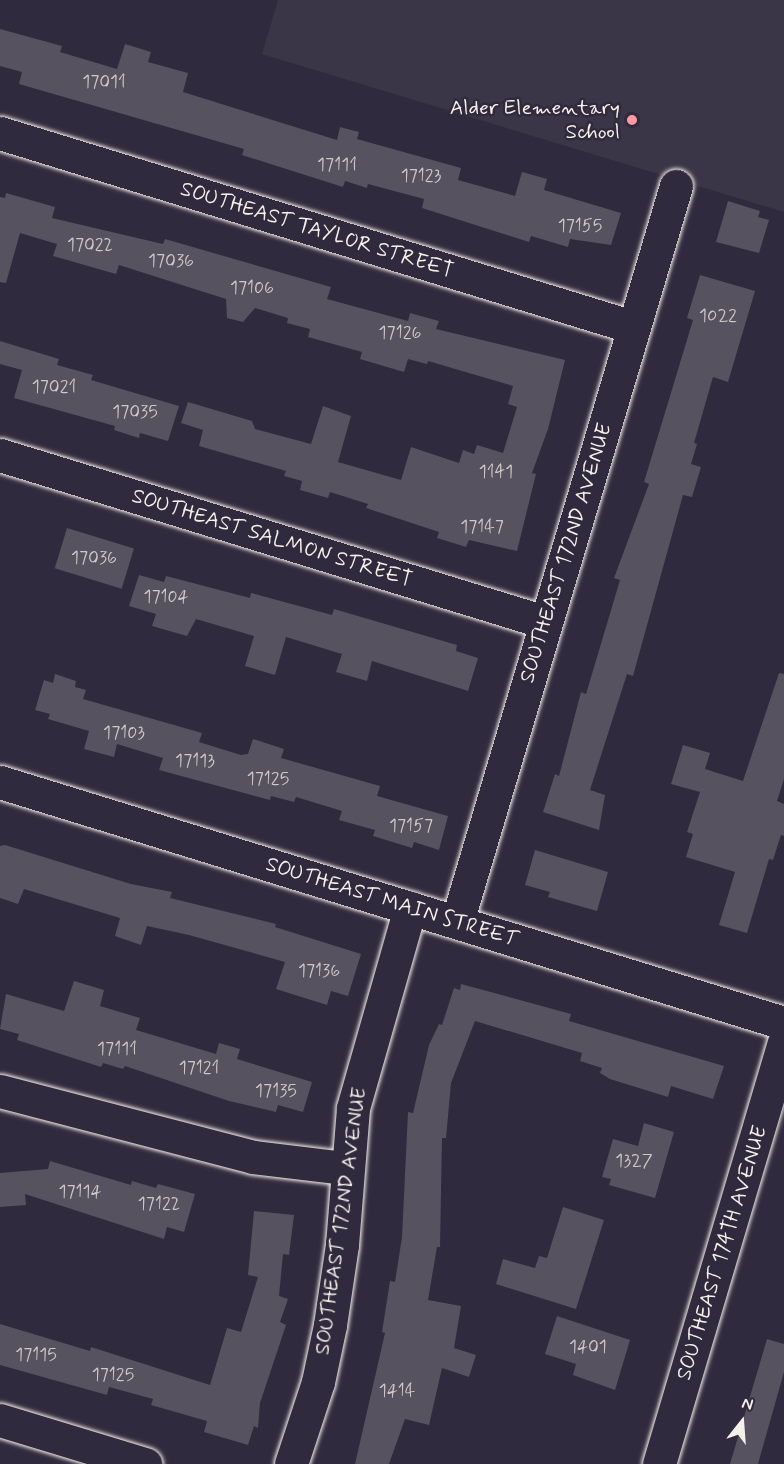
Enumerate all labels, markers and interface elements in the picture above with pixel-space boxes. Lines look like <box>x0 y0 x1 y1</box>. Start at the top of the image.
house number: 17011 <box>82 71 126 93</box>
place label: Alder Elementary School <box>451 95 620 145</box>
marker: Alder Elementary School <box>625 113 639 127</box>
house number: 17111 <box>317 154 357 176</box>
house number: 17123 <box>401 165 441 187</box>
street label: SOUTHEAST TAYLOR STREET <box>179 177 455 283</box>
house number: 17155 <box>558 215 602 237</box>
house number: 17022 <box>67 234 113 256</box>
house number: 17036 <box>148 250 194 272</box>
house number: 17106 <box>230 277 274 299</box>
house number: 1022 <box>699 305 737 327</box>
house number: 17126 <box>379 322 421 344</box>
house number: 17021 <box>32 376 76 398</box>
house number: 17035 <box>112 401 158 423</box>
street label: SOUTHEAST 172ND AVENUE <box>515 421 617 685</box>
house number: 1141 <box>479 461 513 483</box>
street label: SOUTHEAST SALMON STREET <box>131 484 413 592</box>
house number: 17147 <box>460 516 504 538</box>
house number: 17036 <box>71 547 117 569</box>
house number: 17104 <box>143 586 189 608</box>
house number: 17103 <box>103 722 145 744</box>
house number: 17113 <box>175 750 215 772</box>
house number: 17125 <box>247 768 289 790</box>
house number: 17157 <box>389 815 433 837</box>
street label: SOUTHEAST MAIN STREET <box>261 851 523 953</box>
house number: 17136 <box>298 960 340 982</box>
house number: 17111 <box>97 1038 137 1060</box>
house number: 17121 <box>179 1057 219 1079</box>
house number: 17135 <box>255 1080 297 1102</box>
street label: SOUTHEAST 172ND AVENUE <box>310 1086 372 1356</box>
street label: SOUTHEAST 174TH AVENUE <box>671 1123 773 1383</box>
house number: 1327 <box>615 1150 653 1172</box>
house number: 17114 <box>58 1181 102 1203</box>
house number: 17122 <box>138 1193 180 1215</box>
house number: 1401 <box>569 1336 607 1358</box>
house number: 17115 <box>15 1344 57 1366</box>
house number: 17125 <box>92 1364 134 1386</box>
house number: 1414 <box>379 1380 415 1402</box>
north arrow <box>712 1392 772 1452</box>
text: N <box>739 1393 756 1416</box>

